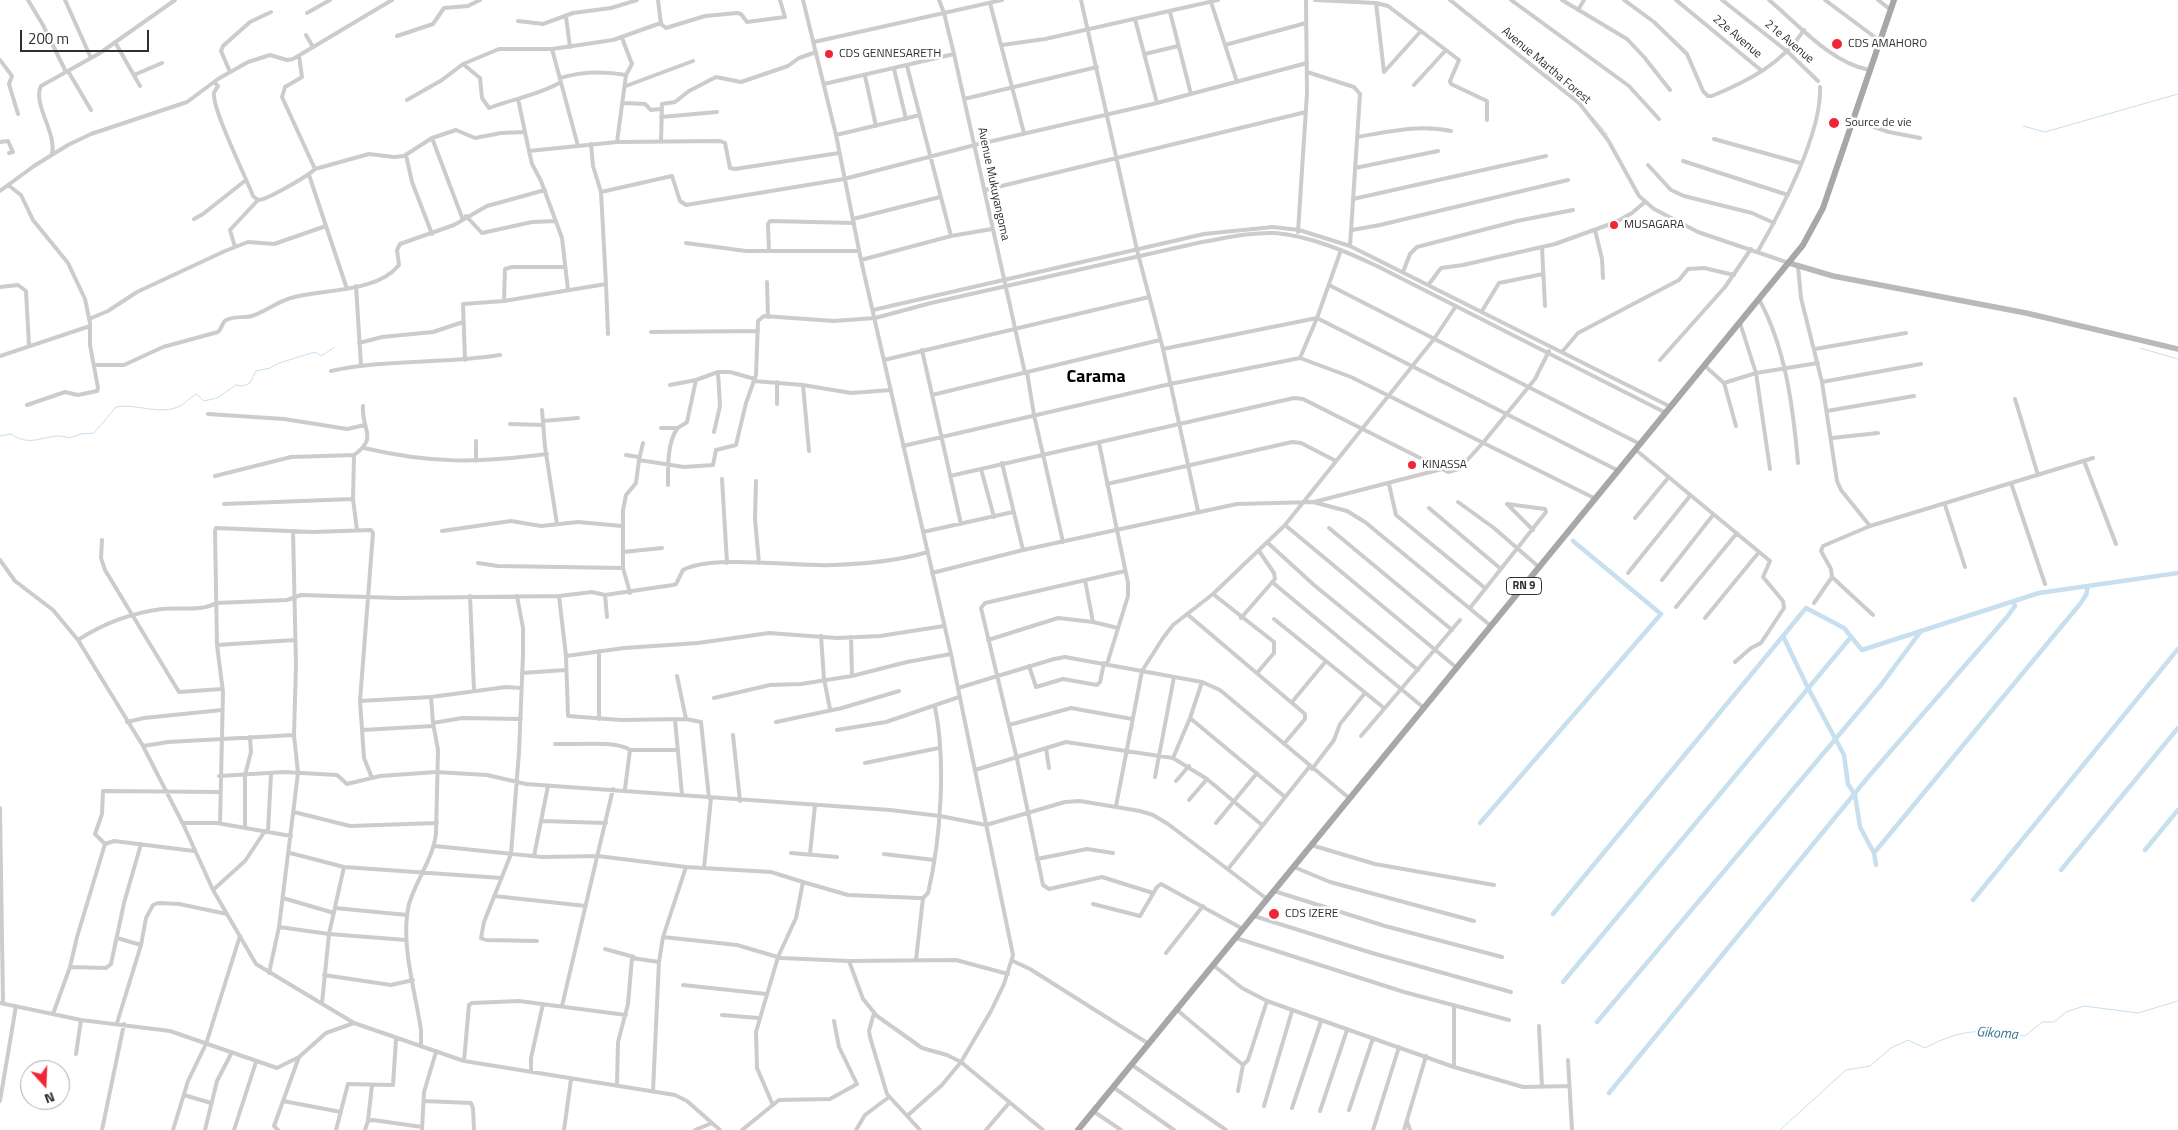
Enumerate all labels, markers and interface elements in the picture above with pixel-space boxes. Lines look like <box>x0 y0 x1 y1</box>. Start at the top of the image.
street label: 22e Avenue <box>1710 12 1764 62</box>
street label: 21e Avenue <box>1762 17 1816 67</box>
scale bar <box>22 20 151 52</box>
street label: Avenue Martha Forest <box>1498 24 1594 108</box>
text: 200 m <box>28 27 69 50</box>
marker: CDS AMAHORO <box>1830 37 1844 51</box>
place label: CDS AMAHORO <box>1848 37 1927 51</box>
place label: CDS GENNESARETH <box>839 47 941 61</box>
marker: CDS GENNESARETH <box>823 48 835 60</box>
marker: Source de vie <box>1827 116 1841 130</box>
place label: Source de vie <box>1845 116 1912 130</box>
street label: Avenue Mukuyangoma <box>974 126 1012 242</box>
place label: MUSAGARA <box>1624 218 1684 232</box>
marker: MUSAGARA <box>1608 219 1620 231</box>
district label: Carama <box>1066 367 1126 389</box>
place label: KINASSA <box>1422 458 1467 472</box>
marker: KINASSA <box>1406 459 1418 471</box>
road number: RN 9 <box>1506 578 1542 594</box>
marker: CDS IZERE <box>1267 907 1281 921</box>
place label: CDS IZERE <box>1285 907 1338 921</box>
water label: Gikoma <box>1976 1024 2018 1044</box>
north arrow <box>20 1060 70 1110</box>
text: N <box>42 1087 58 1110</box>

